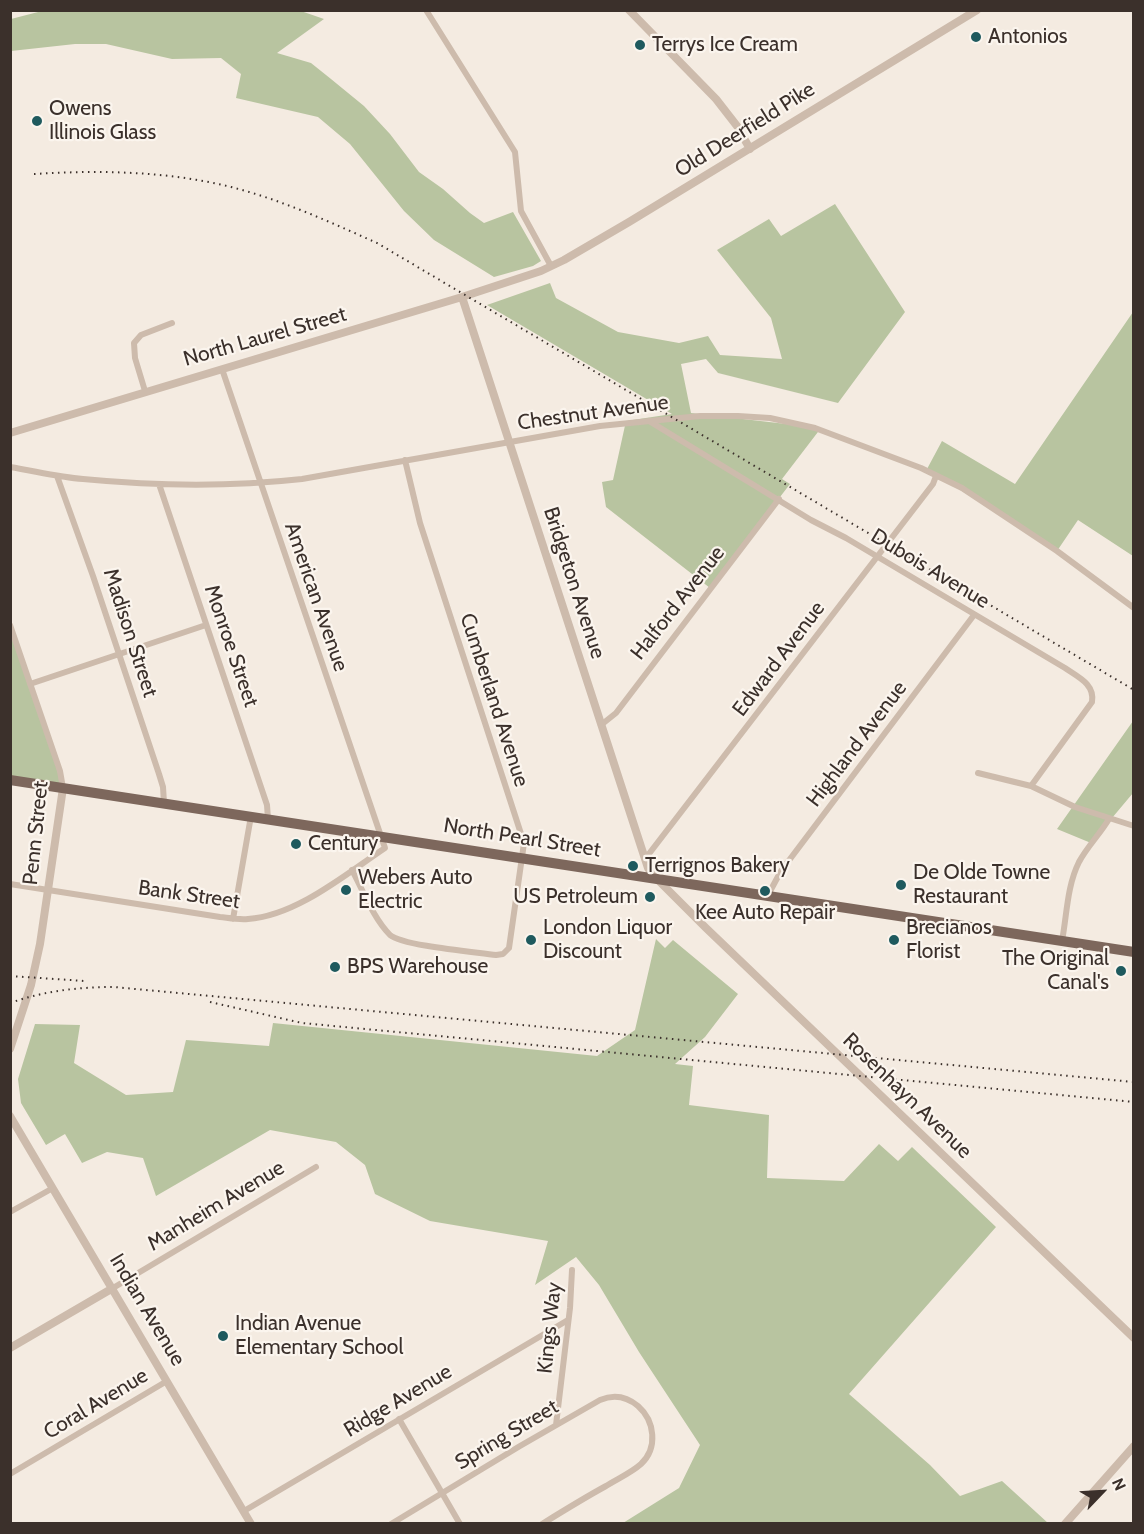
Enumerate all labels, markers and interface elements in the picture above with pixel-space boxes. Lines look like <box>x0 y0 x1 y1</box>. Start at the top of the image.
place label: Antonios <box>988 24 1067 50</box>
marker: Antonios <box>969 30 983 44</box>
place label: Terrys Ice Cream <box>652 32 798 58</box>
marker: Terrys Ice Cream <box>633 38 647 52</box>
street label: Old Deerfield Pike <box>670 77 820 183</box>
place label: Owens Illinois Glass <box>49 96 156 146</box>
marker: Owens Illinois Glass <box>30 114 44 128</box>
street label: North Laurel Street <box>181 302 349 372</box>
street label: Chestnut Avenue <box>516 390 670 436</box>
street label: Bridgeton Avenue <box>538 504 610 662</box>
street label: American Avenue <box>279 519 353 675</box>
street label: Dubois Avenue <box>866 524 994 614</box>
street label: Halford Avenue <box>626 541 730 665</box>
street label: Madison Street <box>97 565 163 701</box>
street label: Monroe Street <box>198 582 264 710</box>
street label: Edward Avenue <box>728 597 830 721</box>
street label: Cumberland Avenue <box>454 610 534 790</box>
street label: Highland Avenue <box>802 676 912 812</box>
street label: Penn Street <box>18 780 54 886</box>
street label: North Pearl Street <box>442 813 602 863</box>
place label: Century <box>308 831 378 857</box>
marker: Century <box>289 837 303 851</box>
place label: Terrignos Bakery <box>645 853 790 879</box>
marker: Terrignos Bakery <box>626 859 640 873</box>
place label: De Olde Towne Restaurant <box>913 860 1050 910</box>
place label: Webers Auto Electric <box>358 865 472 915</box>
street label: Bank Street <box>137 875 241 915</box>
marker: De Olde Towne Restaurant <box>894 878 908 892</box>
marker: Webers Auto Electric <box>339 883 353 897</box>
place label: US Petroleum <box>513 884 638 910</box>
marker: Kee Auto Repair <box>758 884 772 898</box>
marker: US Petroleum <box>643 890 657 904</box>
place label: Kee Auto Repair <box>695 900 835 926</box>
place label: London Liquor Discount <box>543 915 672 965</box>
place label: Brecianos Florist <box>906 915 992 965</box>
marker: London Liquor Discount <box>524 933 538 947</box>
marker: Brecianos Florist <box>887 933 901 947</box>
place label: The Original Canal's <box>1002 946 1109 996</box>
place label: BPS Warehouse <box>347 954 488 980</box>
marker: BPS Warehouse <box>328 960 342 974</box>
marker: The Original Canal's <box>1114 964 1128 978</box>
street label: Rosenhayn Avenue <box>837 1028 977 1164</box>
street label: Manheim Avenue <box>143 1155 289 1257</box>
street label: Indian Avenue <box>104 1249 190 1371</box>
street label: Kings Way <box>533 1281 567 1375</box>
place label: Indian Avenue Elementary School <box>235 1311 403 1361</box>
marker: Indian Avenue Elementary School <box>216 1329 230 1343</box>
street label: Ridge Avenue <box>340 1359 456 1443</box>
street label: Coral Avenue <box>39 1363 153 1445</box>
street label: Spring Street <box>451 1394 563 1476</box>
north arrow <box>1072 1462 1132 1522</box>
text: N <box>1108 1475 1130 1493</box>

